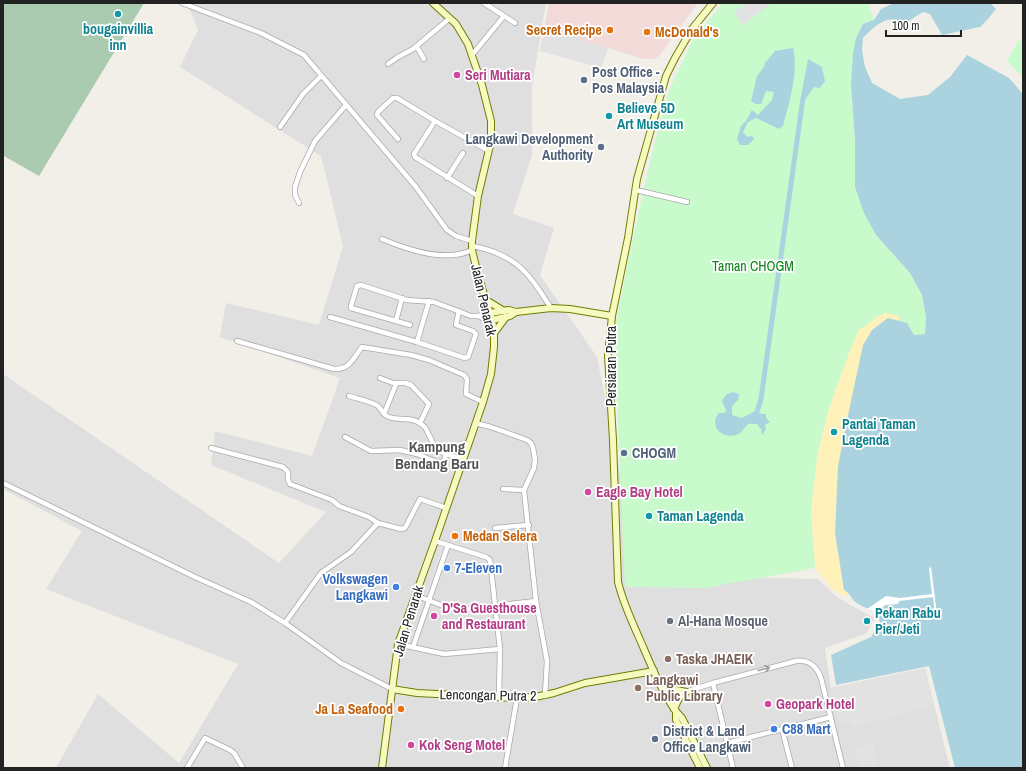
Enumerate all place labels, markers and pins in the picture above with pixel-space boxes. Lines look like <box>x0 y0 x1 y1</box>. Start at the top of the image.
marker: bougainvillia inn <box>113 9 123 19</box>
place label: bougainvillia inn <box>83 20 154 54</box>
place label: Secret Recipe <box>526 21 602 39</box>
place label: McDonald's <box>655 23 719 41</box>
marker: Secret Recipe <box>605 25 615 35</box>
marker: McDonald's <box>642 27 652 37</box>
place label: Post Office - Pos Malaysia <box>592 63 665 97</box>
place label: Seri Mutiara <box>465 66 531 84</box>
marker: Seri Mutiara <box>452 70 462 80</box>
marker: Post Office - Pos Malaysia <box>579 75 589 85</box>
place label: Believe 5D Art Museum <box>617 99 683 133</box>
marker: Believe 5D Art Museum <box>604 111 614 121</box>
place label: Langkawi Development Authority <box>465 130 594 164</box>
marker: Langkawi Development Authority <box>596 142 606 152</box>
place label: Pantai Taman Lagenda <box>842 415 916 449</box>
marker: Pantai Taman Lagenda <box>829 427 839 437</box>
place label: CHOGM <box>632 444 676 462</box>
marker: CHOGM <box>619 448 629 458</box>
place label: Eagle Bay Hotel <box>596 483 683 501</box>
marker: Eagle Bay Hotel <box>583 487 593 497</box>
place label: Taman Lagenda <box>657 507 744 525</box>
marker: Taman Lagenda <box>644 511 654 521</box>
place label: Medan Selera <box>463 527 538 545</box>
marker: Medan Selera <box>450 531 460 541</box>
place label: 7-Eleven <box>455 559 502 577</box>
marker: 7-Eleven <box>442 563 452 573</box>
place label: Volkswagen Langkawi <box>322 570 388 604</box>
marker: Volkswagen Langkawi <box>391 582 401 592</box>
place label: D'Sa Guesthouse and Restaurant <box>442 599 537 633</box>
place label: Pekan Rabu Pier/Jeti <box>875 604 941 638</box>
marker: D'Sa Guesthouse and Restaurant <box>429 611 439 621</box>
place label: Al-Hana Mosque <box>678 612 768 630</box>
marker: Al-Hana Mosque <box>665 616 675 626</box>
marker: Pekan Rabu Pier/Jeti <box>862 616 872 626</box>
place label: Taska JHAEIK <box>676 650 754 668</box>
marker: Taska JHAEIK <box>663 654 673 664</box>
place label: Langkawi Public Library <box>646 671 723 705</box>
marker: Langkawi Public Library <box>633 683 643 693</box>
place label: Geopark Hotel <box>776 695 854 713</box>
marker: Geopark Hotel <box>763 699 773 709</box>
place label: Ja La Seafood <box>315 700 393 718</box>
marker: Ja La Seafood <box>396 704 406 714</box>
place label: C88 Mart <box>782 720 831 738</box>
place label: District & Land Office Langkawi <box>663 722 751 756</box>
marker: C88 Mart <box>769 724 779 734</box>
marker: District & Land Office Langkawi <box>650 734 660 744</box>
place label: Kok Seng Motel <box>419 736 505 754</box>
marker: Kok Seng Motel <box>406 740 416 750</box>

